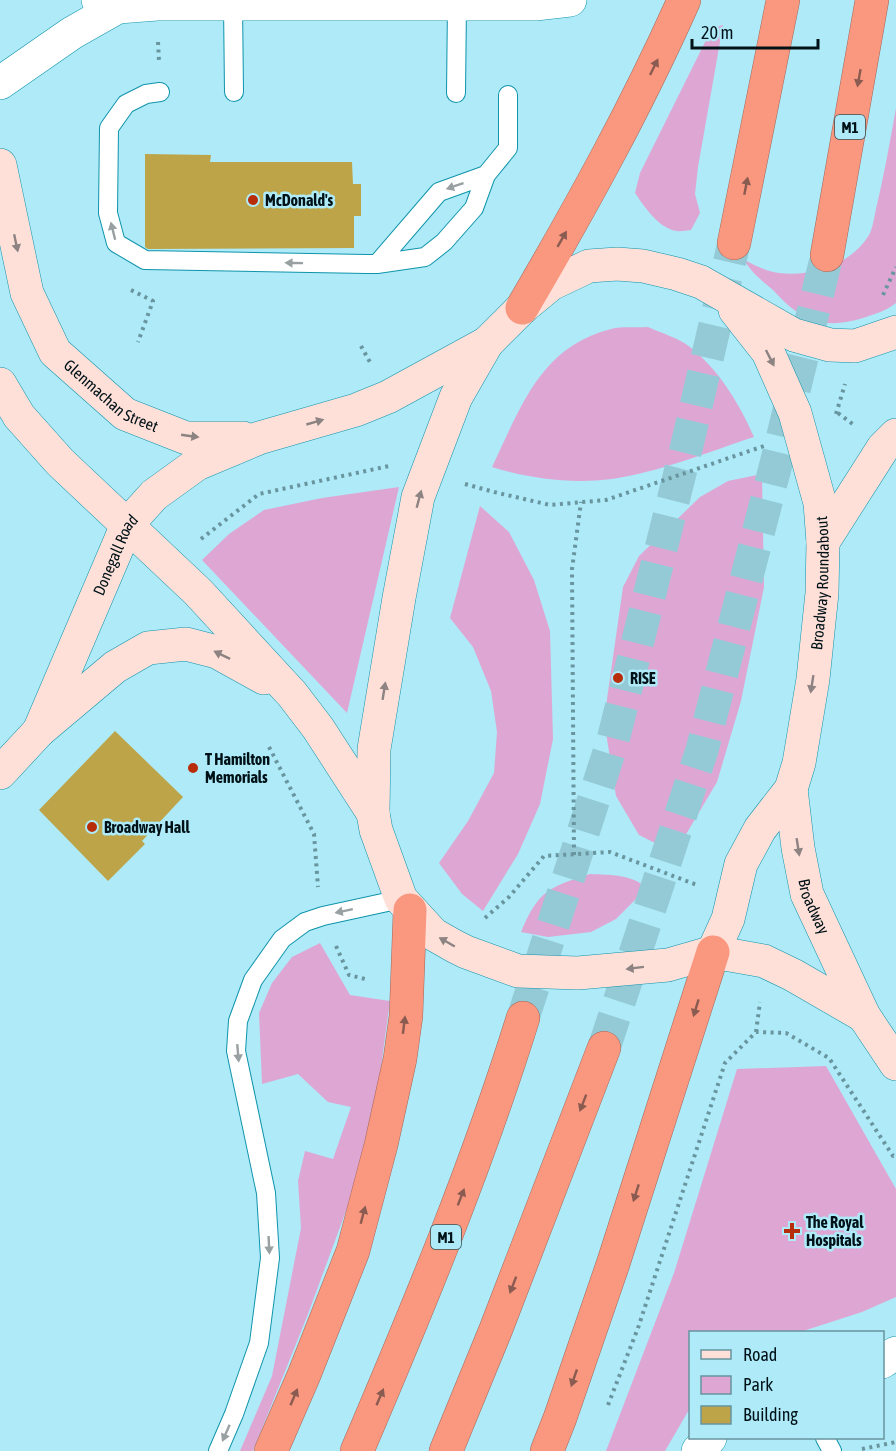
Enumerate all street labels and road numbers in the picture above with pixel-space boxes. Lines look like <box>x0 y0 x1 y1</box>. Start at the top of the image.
road number: M1 <box>835 115 865 139</box>
street label: Glenmachan Street <box>61 356 161 435</box>
street label: Donegall Road <box>89 510 141 598</box>
street label: Broadway Roundabout <box>807 515 832 651</box>
street label: Broadway <box>795 877 833 937</box>
road number: M1 <box>431 1225 461 1249</box>

